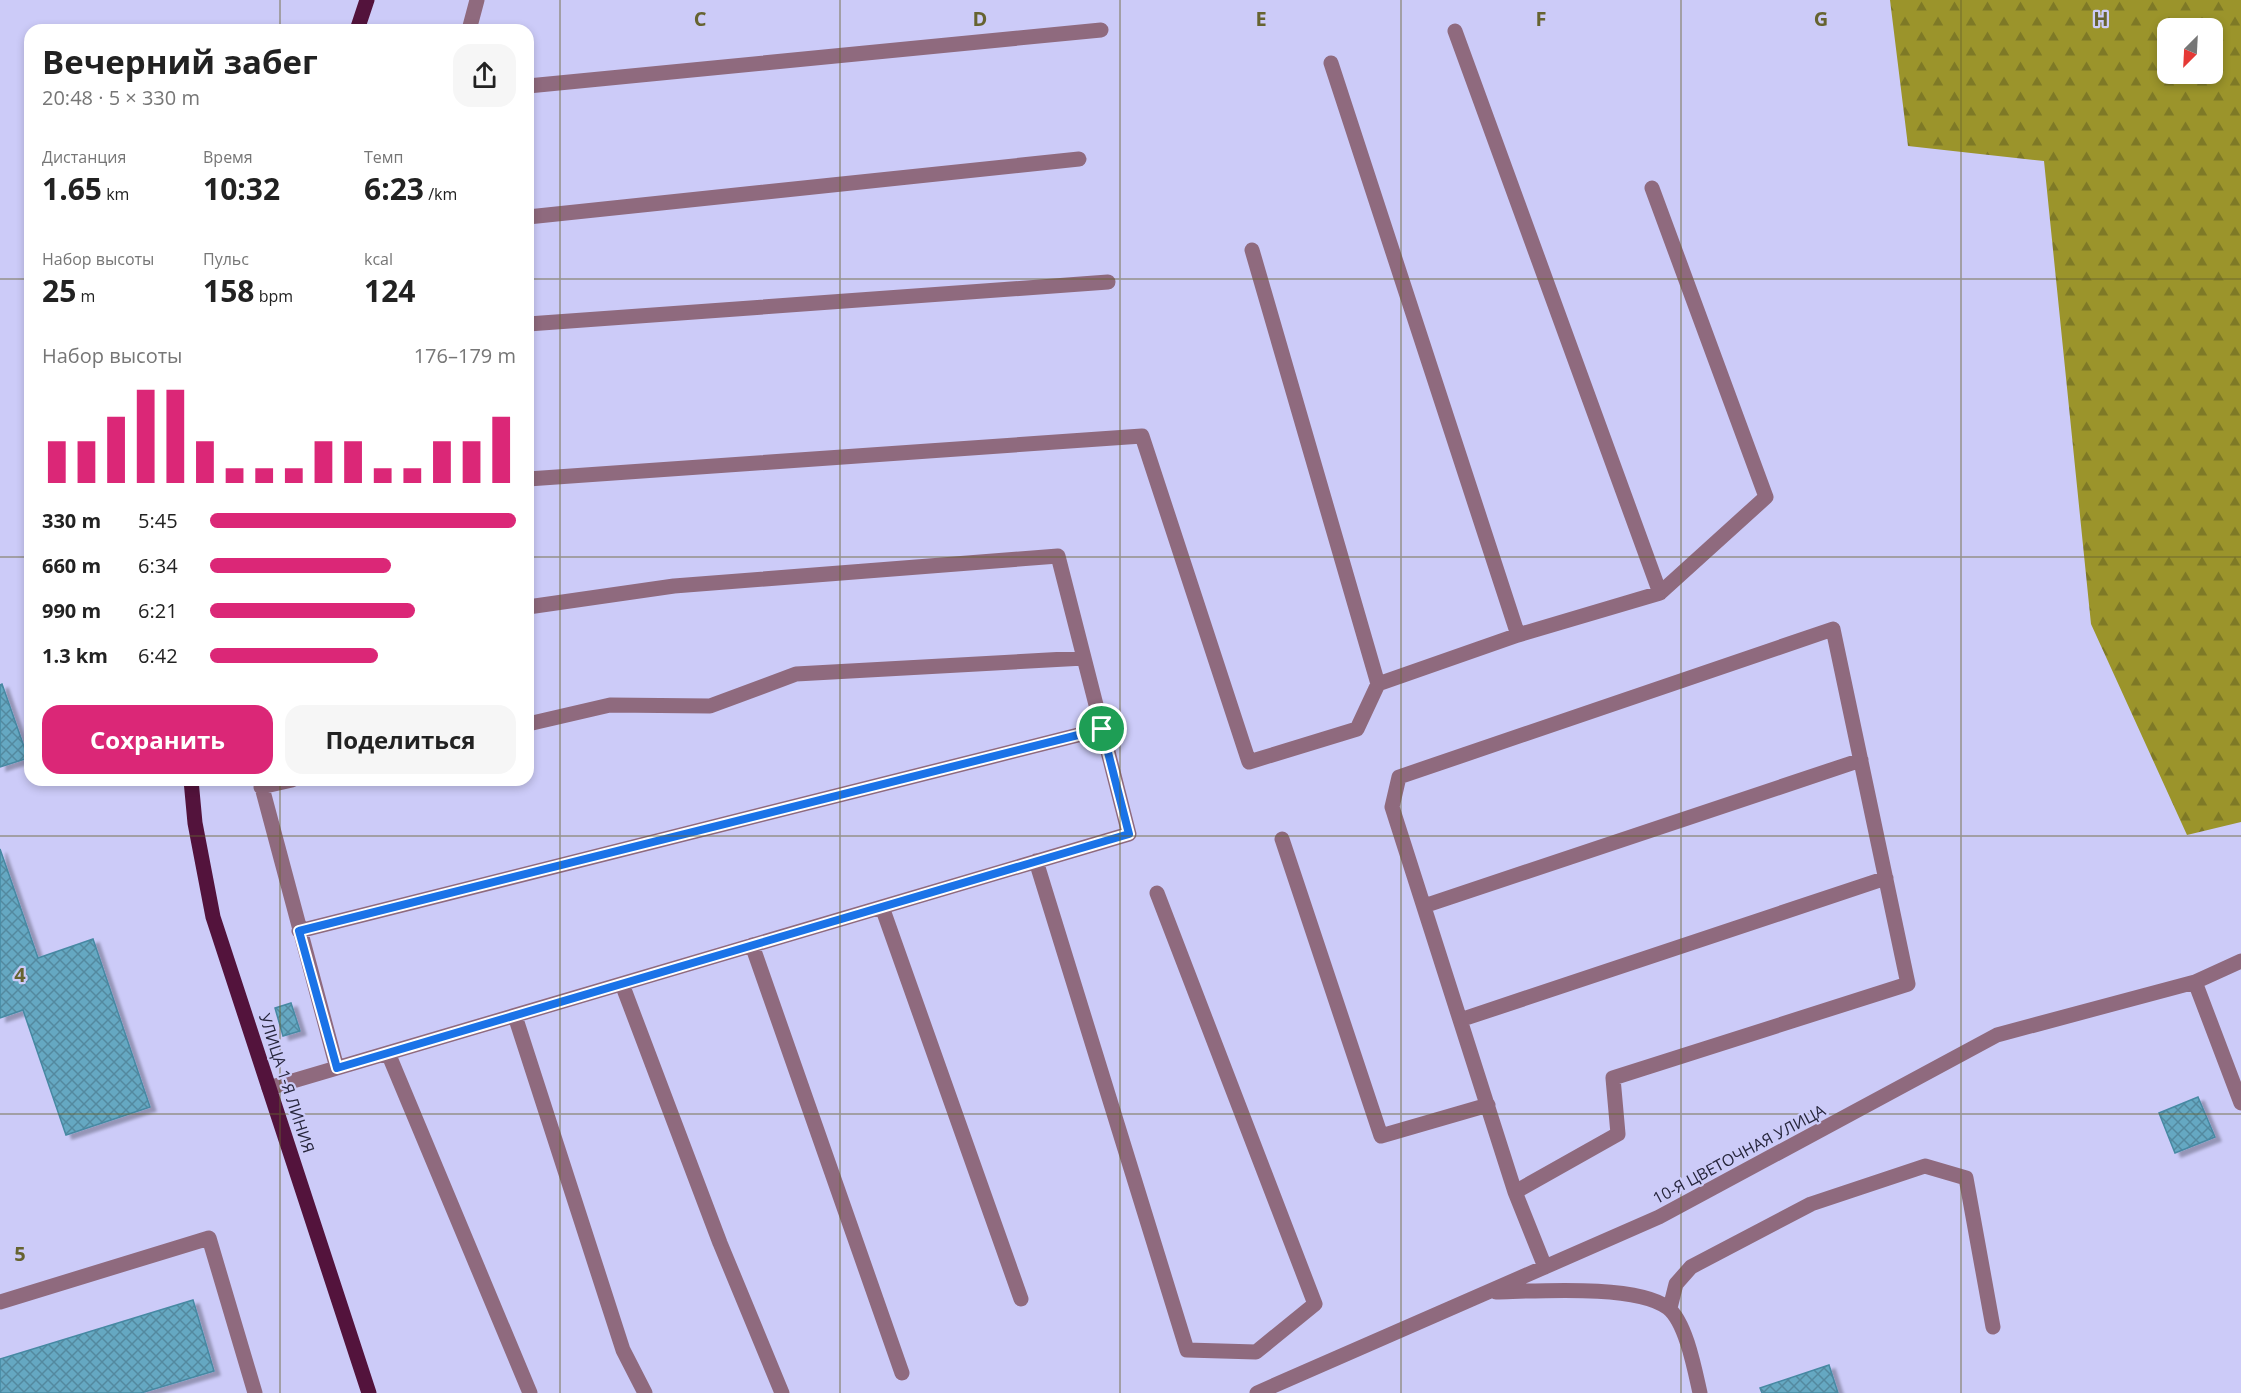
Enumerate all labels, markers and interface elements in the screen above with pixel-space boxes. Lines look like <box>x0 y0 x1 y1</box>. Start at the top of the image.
text: C <box>694 5 707 32</box>
text: D <box>973 5 987 32</box>
text: E <box>1255 5 1267 32</box>
text: F <box>1536 5 1546 32</box>
text: G <box>1814 5 1828 32</box>
text: H <box>2093 5 2109 32</box>
north arrow <box>2157 18 2223 84</box>
map controls <box>2157 18 2223 84</box>
text: Вечерний забег <box>42 39 318 84</box>
button: share <box>453 44 516 107</box>
text: 20:48 · 5 × 330 m <box>42 84 200 111</box>
text: Дистанция <box>42 146 126 168</box>
text: Время <box>203 146 253 168</box>
text: Темп <box>364 146 403 168</box>
text: 1.65 <box>42 168 102 209</box>
text: 10:32 <box>203 168 280 209</box>
text: 6:23 <box>364 168 424 209</box>
text: km <box>102 183 129 205</box>
text: /km <box>424 183 457 205</box>
text: Набор высоты <box>42 248 154 270</box>
text: Пульс <box>203 248 249 270</box>
text: kcal <box>364 248 393 270</box>
text: 25 <box>42 270 76 311</box>
text: 158 <box>203 270 254 311</box>
text: 124 <box>364 270 415 311</box>
text: m <box>76 285 95 307</box>
text: bpm <box>254 285 293 307</box>
text: Набор высоты <box>42 342 182 369</box>
text: 176–179 m <box>414 342 516 369</box>
text: 330 m <box>42 507 101 534</box>
text: 5:45 <box>138 507 178 534</box>
text: 660 m <box>42 552 101 579</box>
text: 6:34 <box>138 552 178 579</box>
text: 990 m <box>42 597 101 624</box>
text: 6:21 <box>138 597 178 624</box>
text: 1.3 km <box>42 642 108 669</box>
text: 6:42 <box>138 642 178 669</box>
pin <box>1076 703 1127 754</box>
button: Сохранить <box>42 705 273 774</box>
button: Поделиться <box>285 705 516 774</box>
icon: arrive <box>1085 712 1118 745</box>
text: 4 <box>14 961 26 988</box>
street label: УЛИЦА 1-Я ЛИНИЯ <box>254 1010 320 1156</box>
street label: 10-Я ЦВЕТОЧНАЯ УЛИЦА <box>1649 1099 1830 1209</box>
text: 5 <box>14 1240 26 1267</box>

